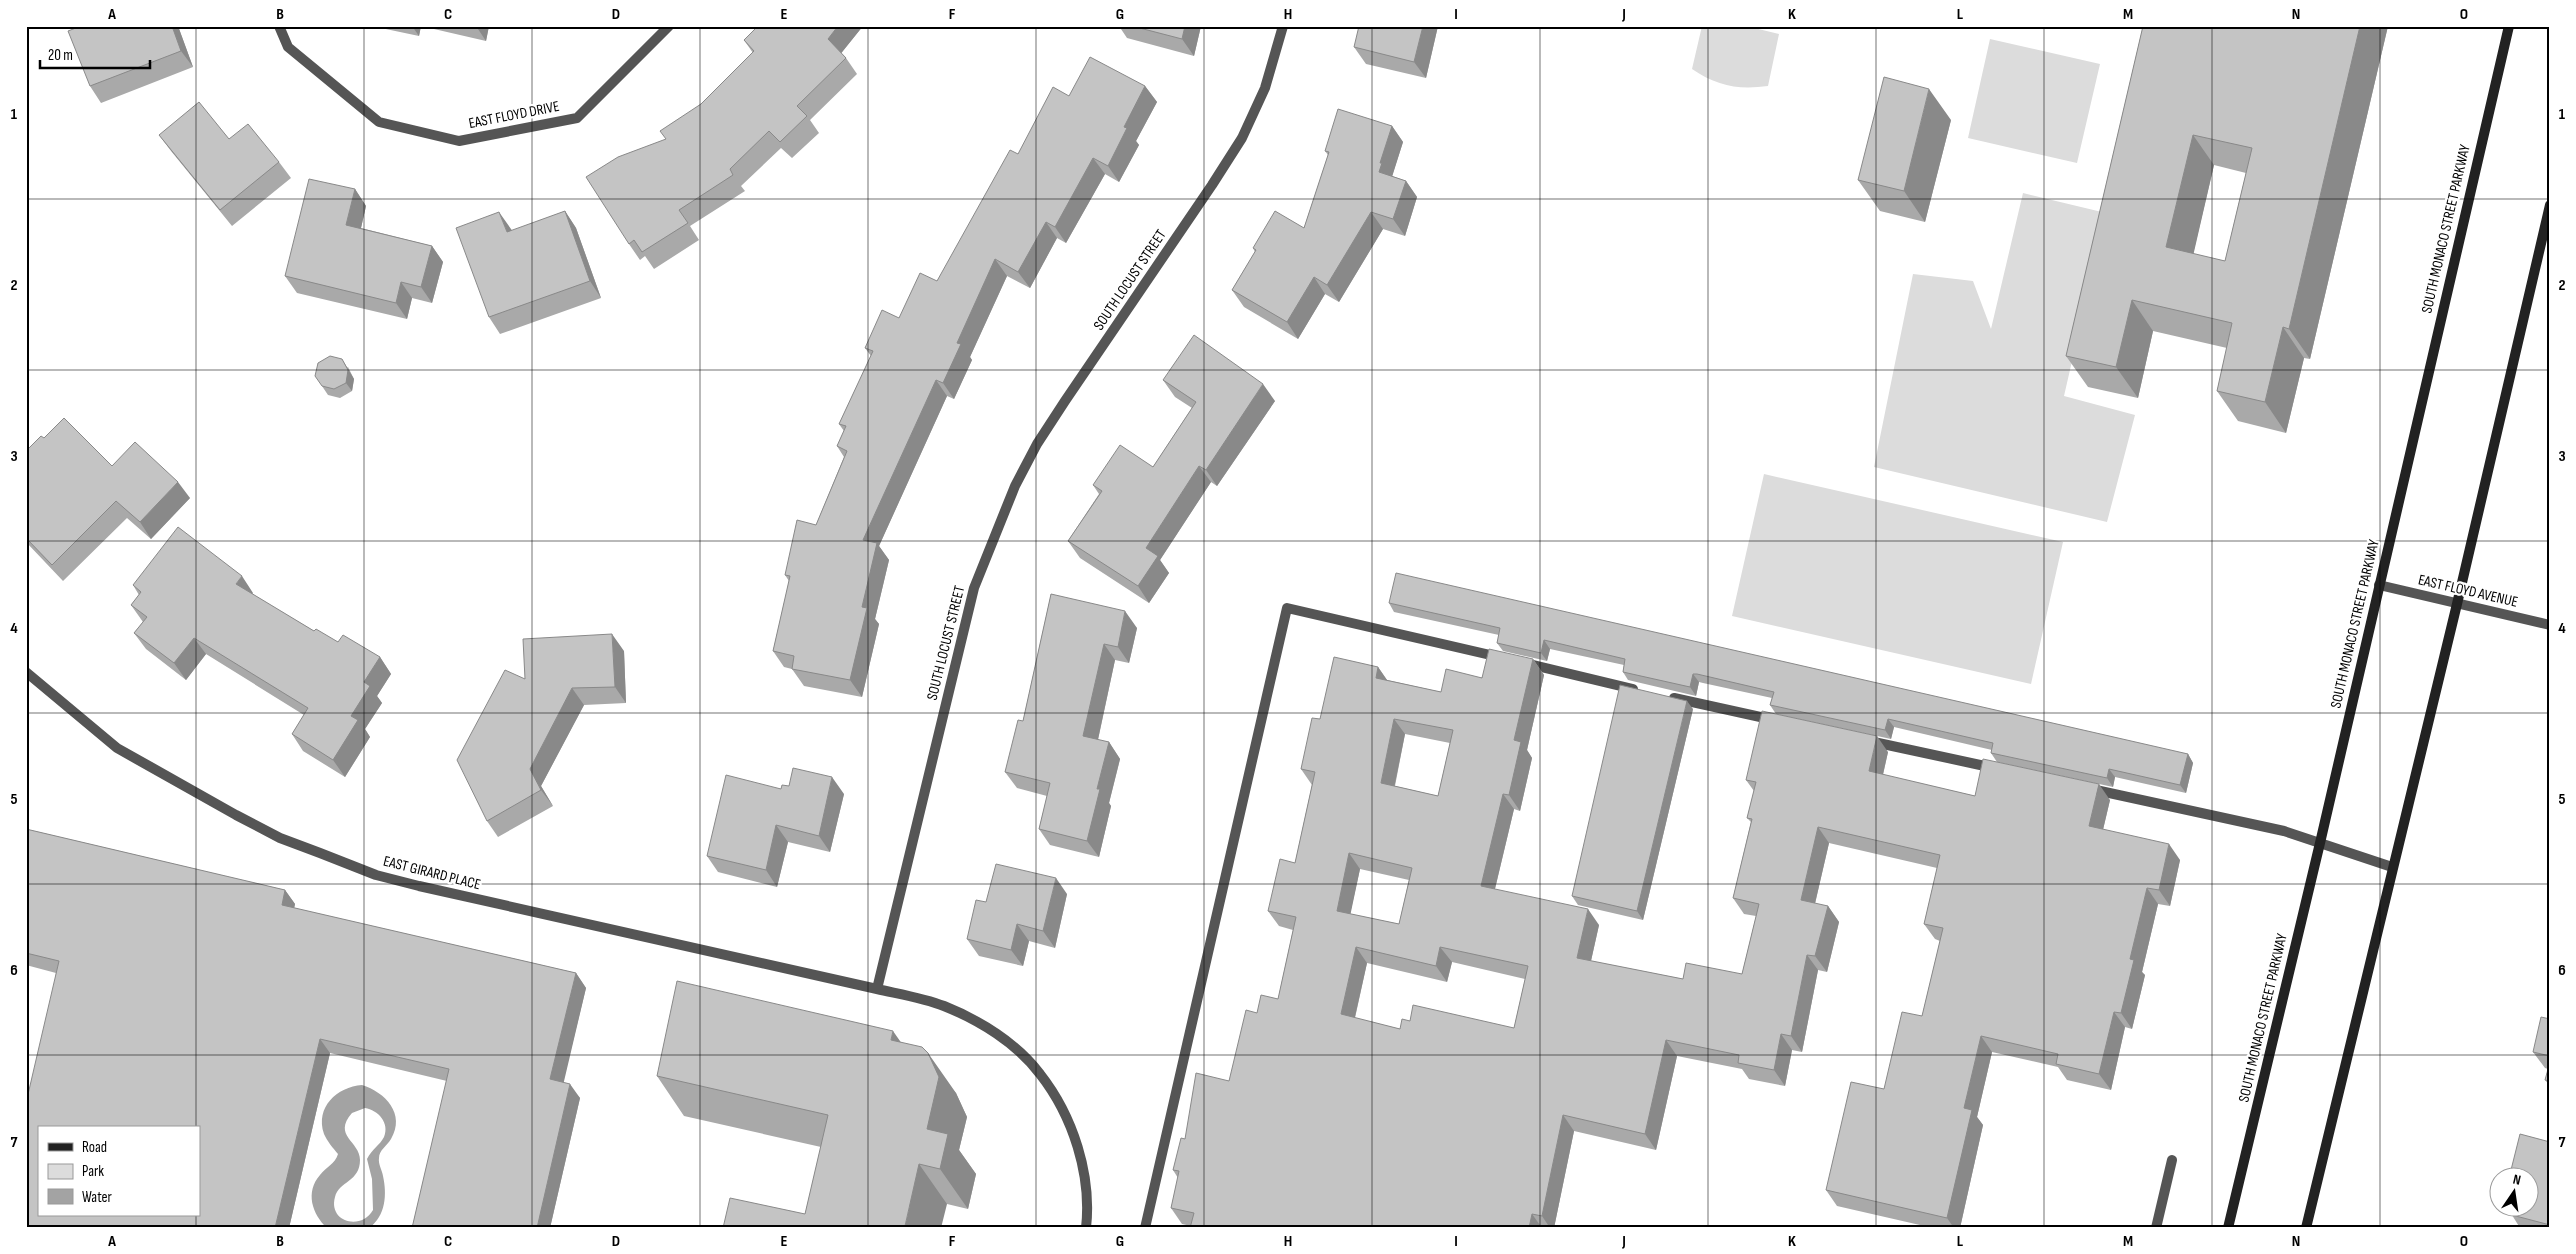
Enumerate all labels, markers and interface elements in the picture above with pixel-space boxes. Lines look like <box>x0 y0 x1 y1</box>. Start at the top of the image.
text: A <box>107 5 116 24</box>
text: B <box>276 5 284 24</box>
text: C <box>444 5 452 24</box>
text: D <box>612 5 620 24</box>
text: E <box>781 5 788 24</box>
text: F <box>949 5 956 24</box>
text: G <box>1116 5 1124 24</box>
text: H <box>1284 5 1292 24</box>
text: I <box>1454 5 1458 24</box>
text: J <box>1621 5 1626 24</box>
text: K <box>1788 5 1796 24</box>
text: L <box>1957 5 1964 24</box>
text: M <box>2123 5 2133 24</box>
text: N <box>2292 5 2300 24</box>
text: O <box>2460 5 2468 24</box>
scale bar <box>40 38 150 70</box>
text: 20 m <box>48 46 73 65</box>
street label: EAST FLOYD DRIVE <box>467 97 561 133</box>
text: 1 <box>11 105 18 124</box>
text: 1 <box>2559 105 2566 124</box>
street label: SOUTH MONACO STREET PARKWAY <box>2417 142 2475 315</box>
street label: SOUTH LOCUST STREET <box>1089 226 1171 334</box>
text: 2 <box>10 276 18 295</box>
text: 2 <box>2558 276 2566 295</box>
text: 3 <box>10 447 18 466</box>
text: 3 <box>2558 447 2566 466</box>
street label: SOUTH MONACO STREET PARKWAY <box>2326 537 2384 710</box>
street label: EAST FLOYD AVENUE <box>2416 570 2520 612</box>
street label: SOUTH LOCUST STREET <box>923 584 969 702</box>
text: 4 <box>10 619 18 638</box>
text: 4 <box>2558 619 2566 638</box>
text: 5 <box>10 790 18 809</box>
text: 5 <box>2558 790 2566 809</box>
street label: EAST GIRARD PLACE <box>381 852 483 894</box>
street label: SOUTH MONACO STREET PARKWAY <box>2234 931 2292 1104</box>
text: 6 <box>10 961 18 980</box>
text: 6 <box>2558 961 2566 980</box>
legend <box>38 1126 200 1216</box>
text: 7 <box>11 1133 18 1152</box>
text: 7 <box>2559 1133 2566 1152</box>
text: Road <box>82 1138 107 1157</box>
text: Park <box>82 1162 104 1181</box>
north arrow <box>2488 1166 2538 1216</box>
text: N <box>2511 1171 2522 1189</box>
text: Water <box>82 1188 113 1207</box>
text: A <box>107 1232 116 1251</box>
text: B <box>276 1232 284 1251</box>
text: C <box>444 1232 452 1251</box>
text: D <box>612 1232 620 1251</box>
text: E <box>781 1232 788 1251</box>
text: F <box>949 1232 956 1251</box>
text: G <box>1116 1232 1124 1251</box>
text: H <box>1284 1232 1292 1251</box>
text: I <box>1454 1232 1458 1251</box>
text: J <box>1621 1232 1626 1251</box>
text: K <box>1788 1232 1796 1251</box>
text: L <box>1957 1232 1964 1251</box>
text: M <box>2123 1232 2133 1251</box>
text: N <box>2292 1232 2300 1251</box>
text: O <box>2460 1232 2468 1251</box>

